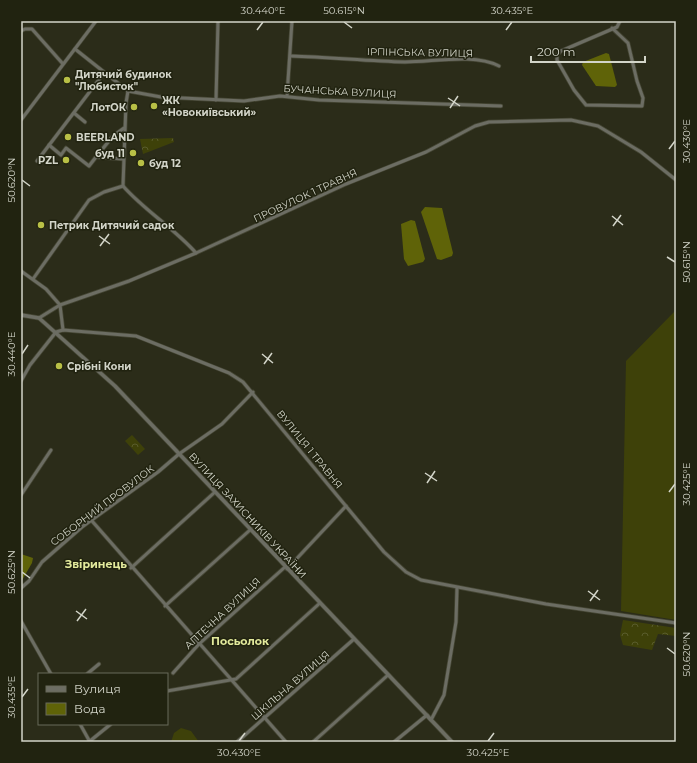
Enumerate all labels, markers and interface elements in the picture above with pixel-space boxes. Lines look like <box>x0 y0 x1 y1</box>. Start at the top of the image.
text: 30.440°E <box>241 4 286 17</box>
text: 50.615°N <box>323 4 365 17</box>
text: 30.435°E <box>491 4 534 17</box>
scale bar <box>531 38 645 64</box>
text: 200 m <box>537 44 576 59</box>
street label: ІРПІНСЬКА ВУЛИЦЯ <box>367 45 473 60</box>
place label: Дитячий будинок "Любисток" <box>75 68 172 93</box>
marker: Дитячий будинок "Любисток" <box>62 75 72 85</box>
street label: БУЧАНСЬКА ВУЛИЦЯ <box>283 82 397 101</box>
place label: ЖК «Новокиївський» <box>162 94 256 119</box>
place label: ЛотОК <box>91 101 127 114</box>
marker: ЖК «Новокиївський» <box>149 101 159 111</box>
marker: ЛотОК <box>129 102 139 112</box>
text: 30.430°E <box>680 119 693 163</box>
place label: BEERLAND <box>76 131 135 144</box>
marker: BEERLAND <box>63 132 73 142</box>
place label: буд 11 <box>95 147 125 160</box>
marker: буд 11 <box>128 148 138 158</box>
place label: PZL <box>38 154 58 167</box>
marker: PZL <box>61 155 71 165</box>
place label: буд 12 <box>149 157 181 170</box>
text: 50.620°N <box>5 158 18 202</box>
marker: буд 12 <box>136 158 146 168</box>
street label: ПРОВУЛОК 1 ТРАВНЯ <box>251 166 359 225</box>
place label: Петрик Дитячий садок <box>49 219 175 232</box>
marker: Петрик Дитячий садок <box>36 220 46 230</box>
text: 50.615°N <box>680 241 693 283</box>
text: 30.440°E <box>5 331 18 376</box>
place label: Срібні Кони <box>67 360 131 373</box>
marker: Срібні Кони <box>54 361 64 371</box>
street label: ВУЛИЦЯ 1 ТРАВНЯ <box>274 407 345 491</box>
street label: ВУЛИЦЯ ЗАХИСНИКІВ УКРАЇНИ <box>186 450 309 581</box>
street label: СОБОРНИЙ ПРОВУЛОК <box>48 462 157 549</box>
text: 30.425°E <box>680 462 693 505</box>
text: 50.625°N <box>5 550 18 594</box>
district label: Звіринець <box>64 557 127 571</box>
street label: АПТЕЧНА ВУЛИЦЯ <box>182 575 263 652</box>
text: 50.620°N <box>680 632 693 676</box>
district label: Посьолок <box>211 634 270 648</box>
street label: ШКІЛЬНА ВУЛИЦЯ <box>248 648 332 723</box>
legend <box>38 673 168 725</box>
text: 30.435°E <box>5 675 18 718</box>
text: Вулиця <box>74 681 121 696</box>
text: Вода <box>74 701 105 716</box>
text: 30.430°E <box>217 746 261 759</box>
text: 30.425°E <box>467 746 510 759</box>

